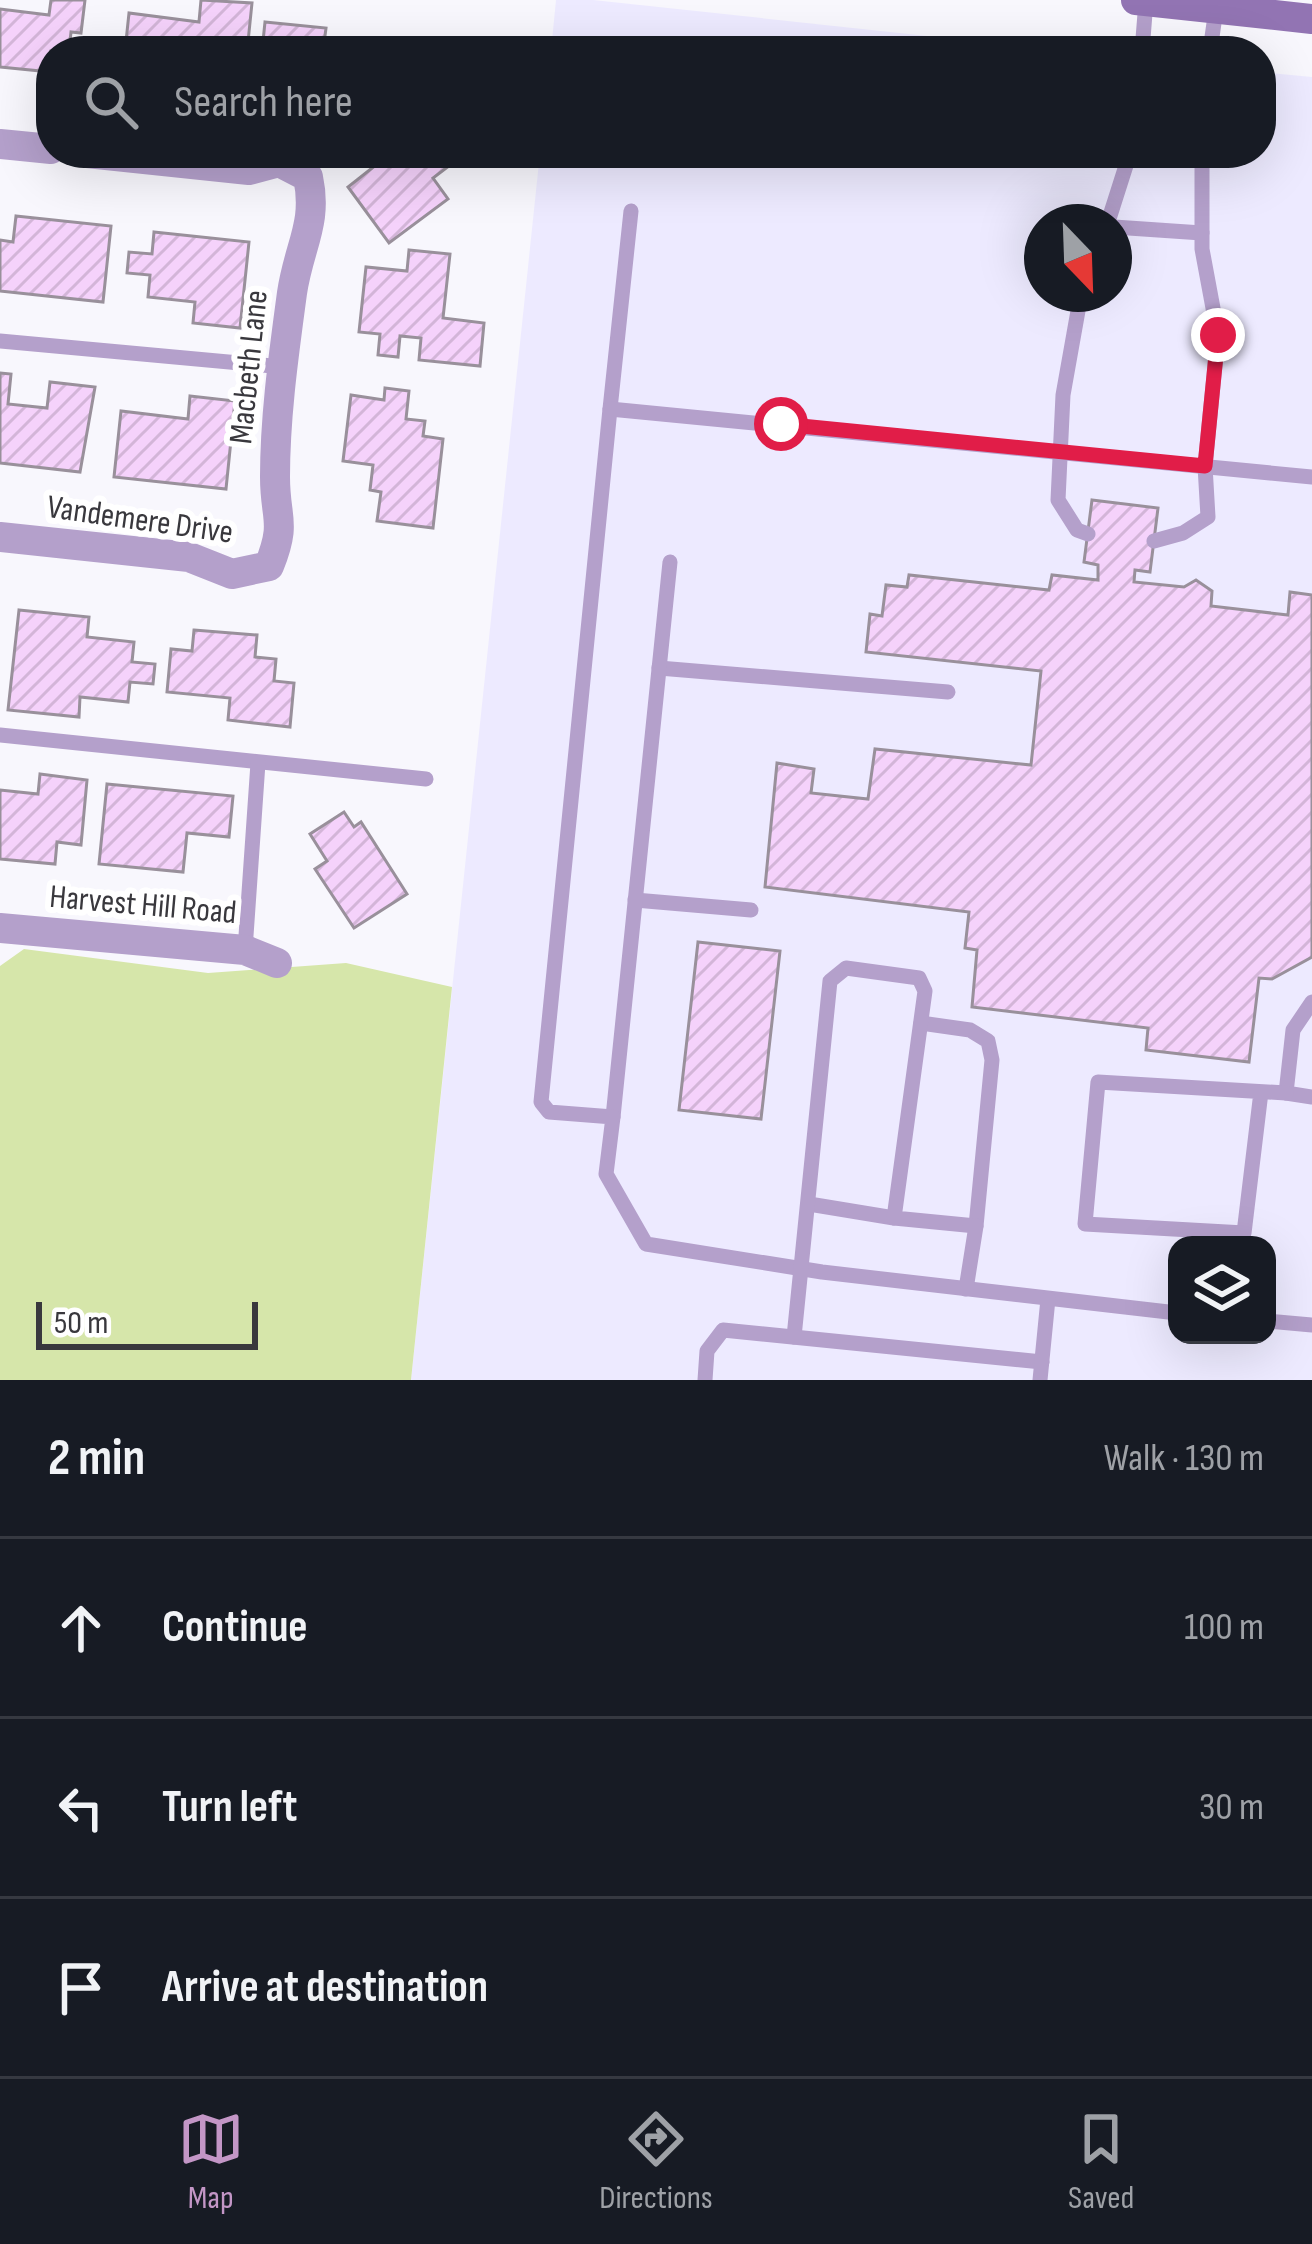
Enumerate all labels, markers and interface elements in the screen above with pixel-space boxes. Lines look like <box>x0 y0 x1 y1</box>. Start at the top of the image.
search box <box>36 36 1276 168</box>
icon: search <box>78 69 144 135</box>
text: Search here <box>174 75 353 130</box>
north arrow <box>1024 204 1132 312</box>
street label: Macbeth Lane <box>221 288 277 446</box>
route end <box>1191 308 1245 362</box>
route start <box>754 397 808 451</box>
street label: Vandemere Drive <box>45 487 235 553</box>
street label: Harvest Hill Road <box>48 877 238 933</box>
map controls <box>1168 1236 1276 1344</box>
button: layers <box>1168 1236 1276 1344</box>
scale bar <box>36 1296 258 1349</box>
text: 50 m <box>54 1303 108 1343</box>
text: 2 min <box>48 1428 145 1489</box>
text: Walk · 130 m <box>1104 1435 1264 1482</box>
icon: ahead <box>48 1595 114 1661</box>
text: Continue <box>162 1600 308 1655</box>
text: 100 m <box>1184 1604 1264 1651</box>
icon: left <box>48 1775 114 1841</box>
text: Turn left <box>162 1780 297 1835</box>
text: 30 m <box>1199 1784 1264 1831</box>
icon: arrive <box>48 1955 114 2021</box>
text: Arrive at destination <box>162 1960 488 2015</box>
tab: Map <box>178 2106 244 2218</box>
tab: Directions <box>599 2106 713 2218</box>
tab: Saved <box>1068 2106 1134 2218</box>

